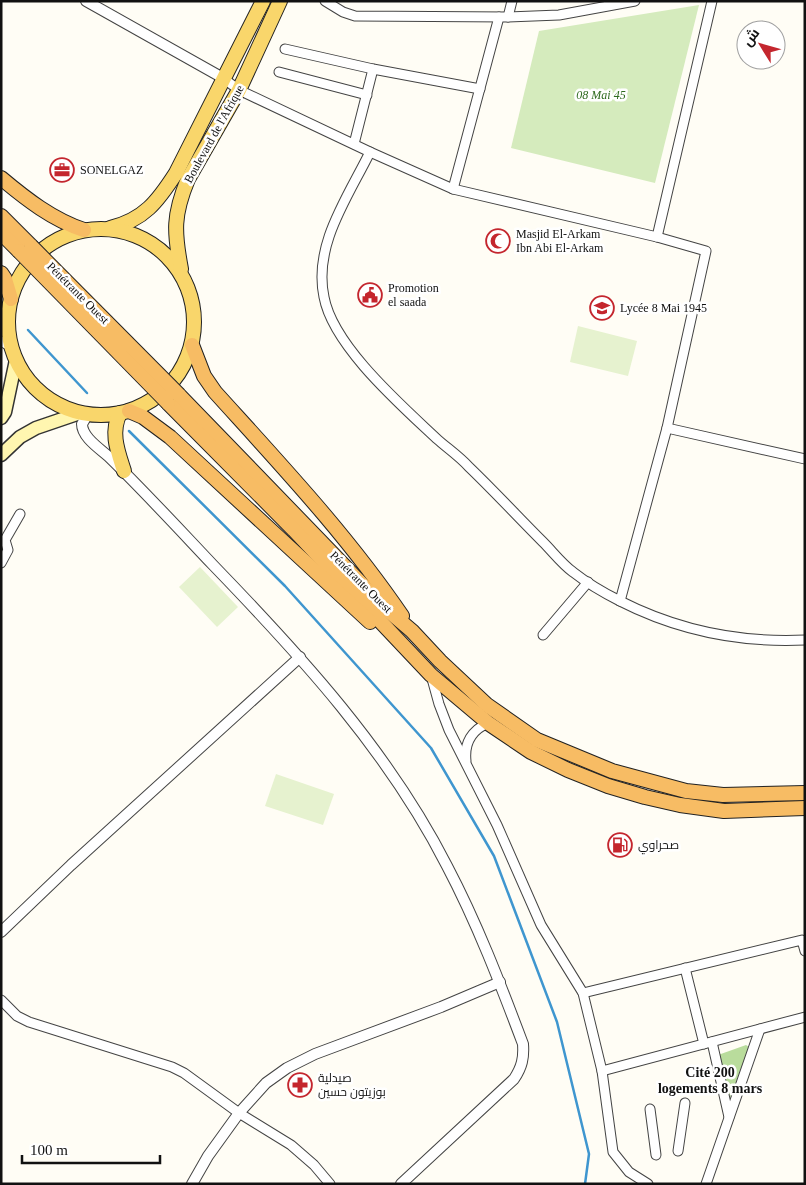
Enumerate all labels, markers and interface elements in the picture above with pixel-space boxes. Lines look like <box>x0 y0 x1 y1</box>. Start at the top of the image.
north arrow <box>736 20 786 70</box>
text: ش <box>739 25 763 50</box>
street label: Boulevard de l'Afrique <box>181 82 247 186</box>
park label: 08 Mai 45 <box>576 88 626 102</box>
office icon: SONELGAZ <box>49 157 75 183</box>
place label: SONELGAZ <box>80 163 143 177</box>
place label: Masjid El-Arkam Ibn Abi El-Arkam <box>516 227 604 255</box>
mosque icon: Masjid El-Arkam Ibn Abi El-Arkam <box>485 228 511 254</box>
street label: Pénétrante Ouest <box>44 259 112 327</box>
place label: Promotion el saada <box>388 281 439 309</box>
public building icon: Promotion el saada <box>357 282 383 308</box>
school or university icon: Lycée 8 Mai 1945 <box>589 295 615 321</box>
place label: Lycée 8 Mai 1945 <box>620 301 707 315</box>
street label: Pénétrante Ouest <box>327 548 395 616</box>
fuel station icon: صحراوي <box>607 832 633 858</box>
place label: صحراوي <box>638 838 679 855</box>
district label: Cité 200 logements 8 mars <box>658 1065 763 1096</box>
place label: صيدلية بوزيتون حسين <box>318 1071 386 1099</box>
pharmacy icon: صيدلية بوزيتون حسين <box>287 1072 313 1098</box>
scale bar <box>22 1132 160 1164</box>
text: 100 m <box>30 1142 68 1158</box>

